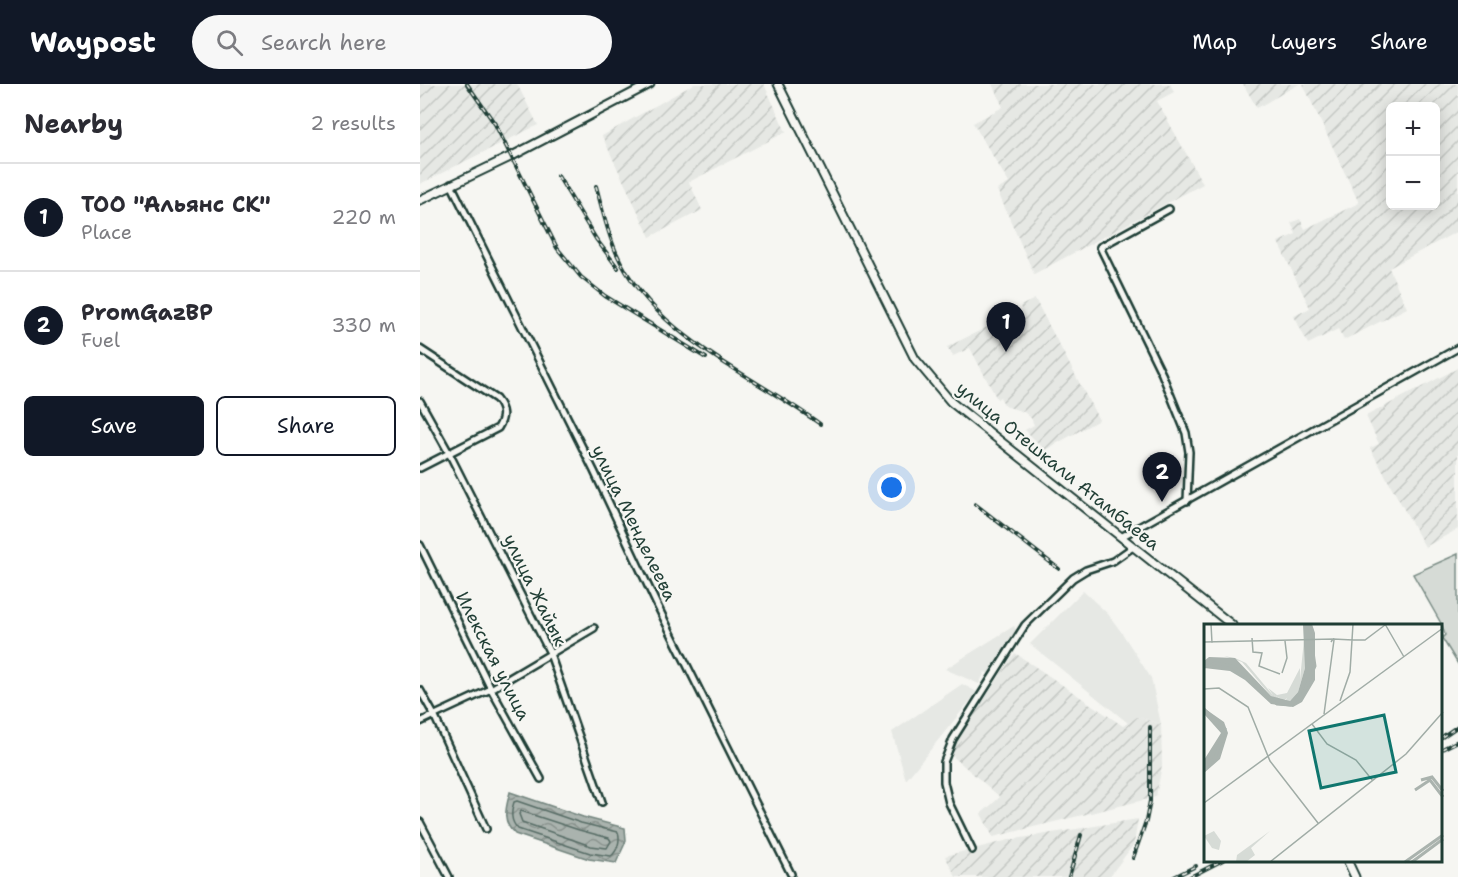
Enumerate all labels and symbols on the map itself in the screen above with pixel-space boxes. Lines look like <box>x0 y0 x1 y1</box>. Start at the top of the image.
pin: 1 <box>986 302 1026 352</box>
street label: улица Отешкали Атамбаева <box>951 376 1165 556</box>
street label: улица Менделеева <box>586 441 682 605</box>
pin: 2 <box>1142 452 1182 502</box>
your location <box>877 473 906 502</box>
street label: улица Жайык <box>498 530 573 650</box>
street label: Илекская улица <box>450 587 536 725</box>
inset map <box>1204 624 1443 862</box>

